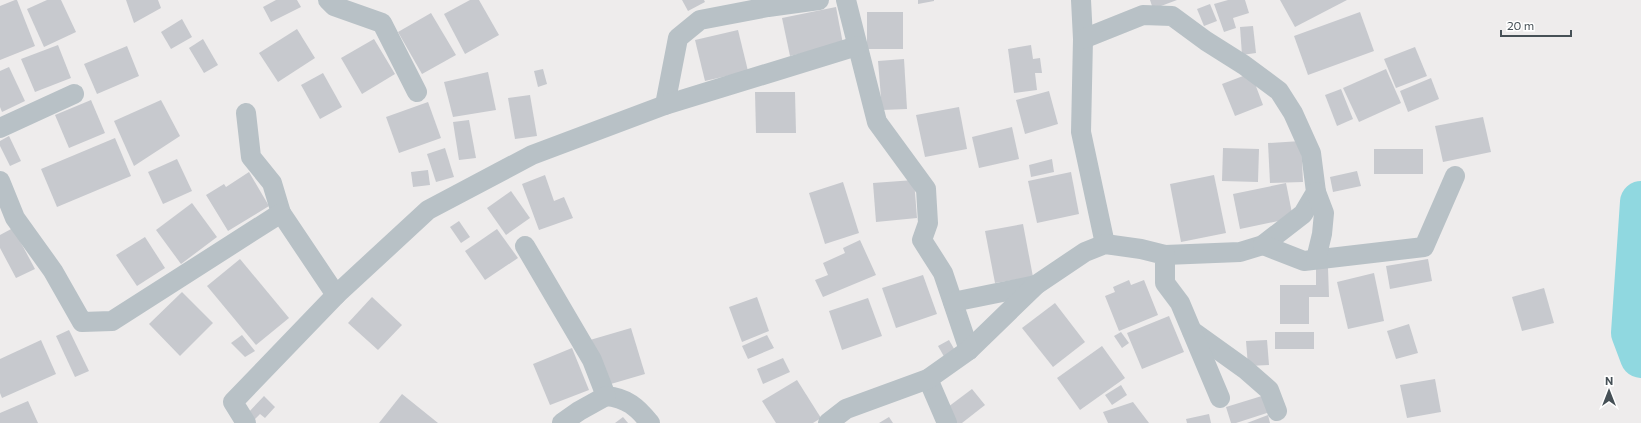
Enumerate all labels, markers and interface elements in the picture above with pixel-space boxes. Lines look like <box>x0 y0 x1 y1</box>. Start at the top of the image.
scale bar <box>1501 12 1571 38</box>
text: 20 m <box>1507 18 1534 32</box>
north arrow <box>1589 371 1629 411</box>
text: N <box>1605 374 1613 387</box>

